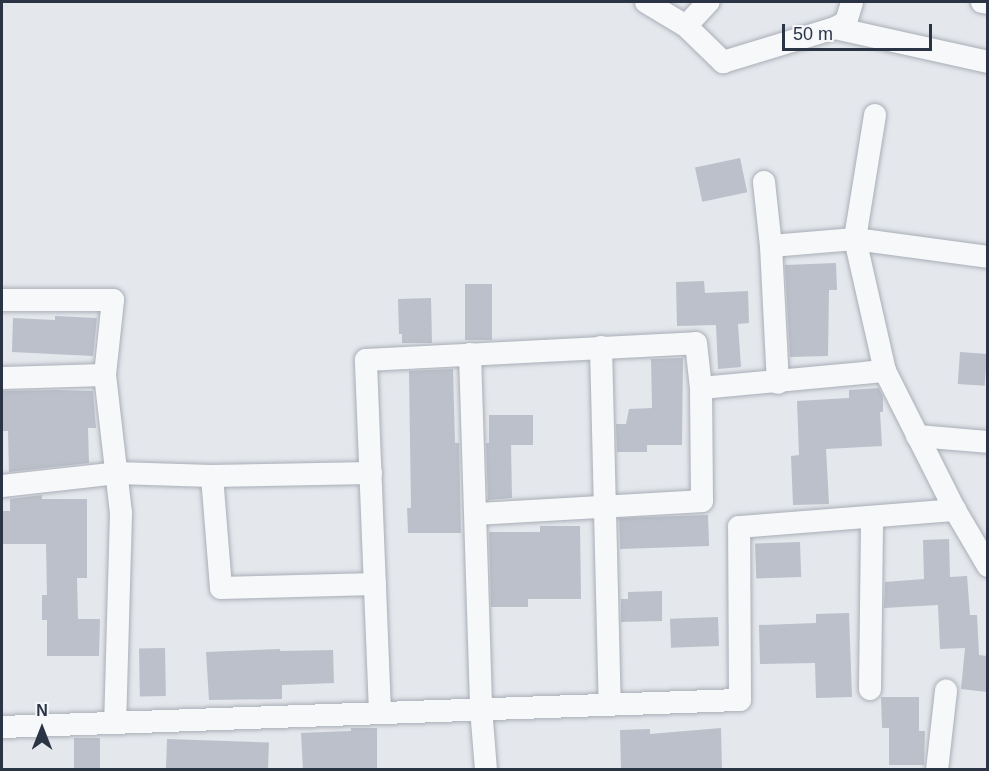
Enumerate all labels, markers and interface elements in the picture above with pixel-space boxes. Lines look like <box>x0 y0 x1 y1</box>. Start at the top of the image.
scale bar <box>785 12 935 50</box>
text: 50 m <box>793 24 833 44</box>
north arrow <box>12 699 72 759</box>
text: N <box>36 702 48 719</box>

